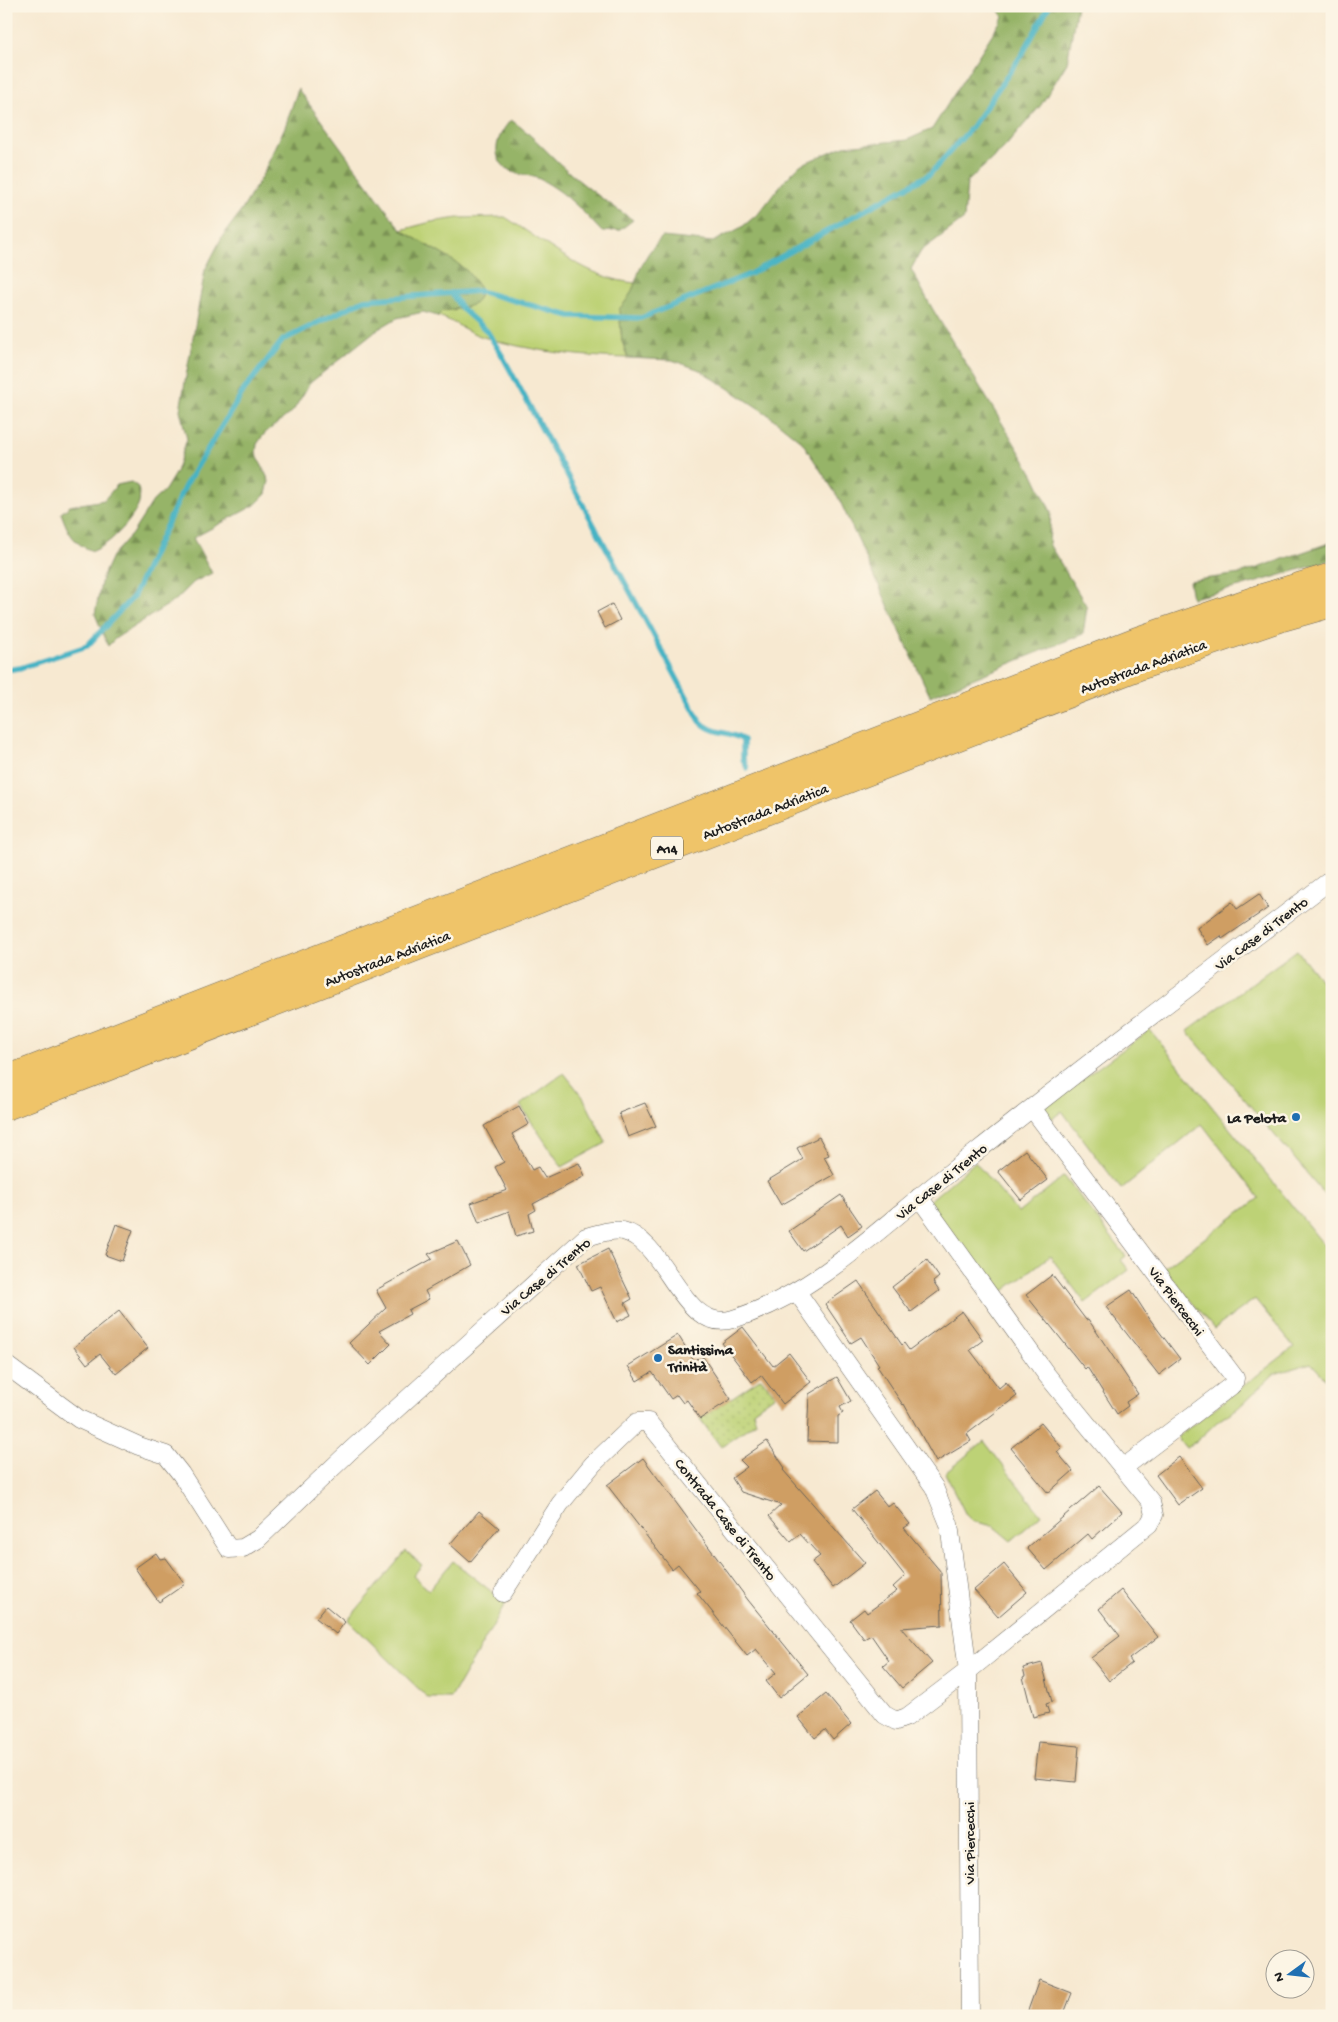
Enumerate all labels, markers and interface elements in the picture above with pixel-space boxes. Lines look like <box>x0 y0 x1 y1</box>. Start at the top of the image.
street label: Autostrada Adriatica <box>1078 636 1210 699</box>
street label: Autostrada Adriatica <box>700 780 832 845</box>
road number: A14 <box>651 836 683 860</box>
street label: Via Case di Trento <box>1211 894 1313 976</box>
street label: Autostrada Adriatica <box>322 927 454 992</box>
place label: La Pelota <box>1227 1110 1287 1128</box>
marker: La Pelota <box>1290 1111 1302 1123</box>
street label: Via Case di Trento <box>892 1140 992 1225</box>
street label: Via Case di Trento <box>497 1234 595 1321</box>
street label: Via Piercecchi <box>1143 1263 1207 1341</box>
place label: Santissima Trinità <box>667 1342 734 1377</box>
marker: Santissima Trinità <box>652 1352 664 1364</box>
street label: Contrada Case di Trento <box>670 1455 779 1585</box>
street label: Via Piercecchi <box>962 1802 980 1885</box>
north arrow <box>1266 1950 1316 2000</box>
text: N <box>1270 1970 1289 1983</box>

